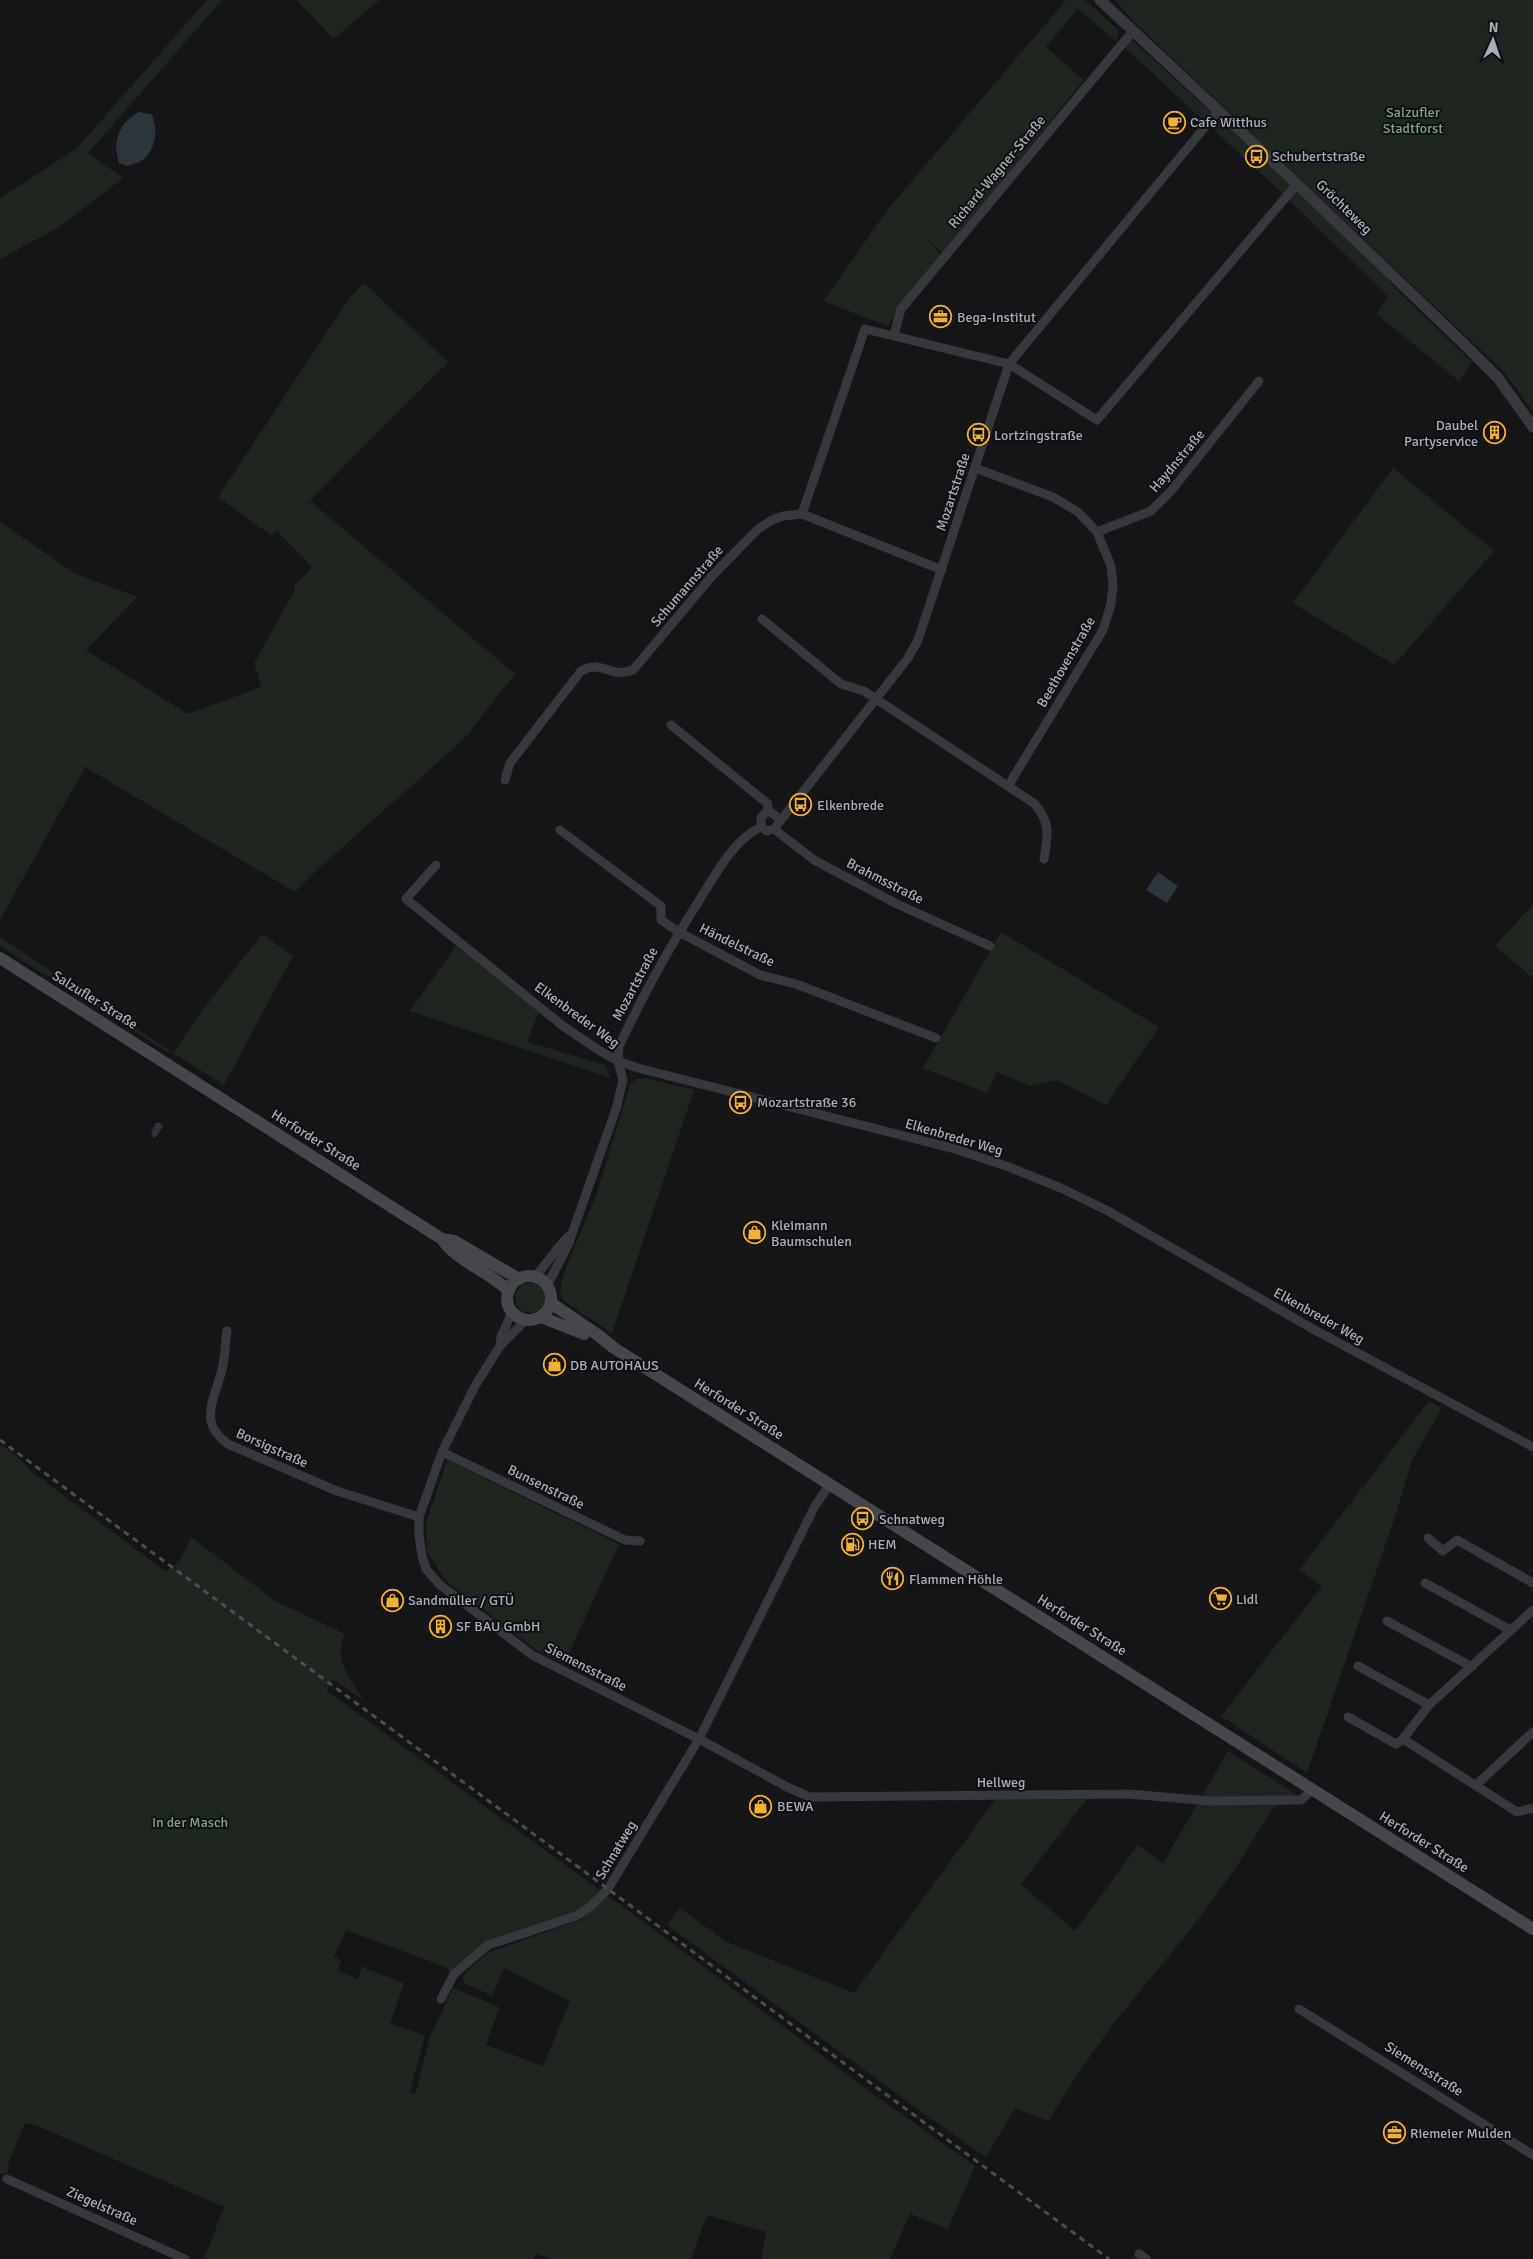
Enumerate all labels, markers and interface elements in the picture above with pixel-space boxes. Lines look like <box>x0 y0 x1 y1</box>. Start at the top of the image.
north arrow <box>1468 15 1518 65</box>
text: N <box>1488 19 1499 36</box>
park label: Salzufler Stadtforst <box>1383 104 1443 137</box>
cafe icon: Cafe Witthus <box>1162 110 1186 134</box>
street label: Richard-Wagner-Straße <box>945 112 1049 232</box>
place label: Cafe Witthus <box>1190 114 1267 131</box>
bus stop icon: Schubertstraße <box>1244 144 1268 168</box>
place label: Schubertstraße <box>1272 148 1365 165</box>
street label: Gröchteweg <box>1312 176 1376 238</box>
office icon: Bega-Institut <box>929 305 953 329</box>
place label: Bega-Institut <box>957 309 1036 326</box>
place label: Daubel Partyservice <box>1404 417 1478 450</box>
building icon: Daubel Partyservice <box>1482 421 1506 445</box>
bus stop icon: Lortzingstraße <box>966 423 990 447</box>
street label: Haydnstraße <box>1146 426 1208 496</box>
place label: Lortzingstraße <box>994 427 1083 444</box>
street label: Mozartstraße <box>932 451 974 533</box>
street label: Schumannstraße <box>647 542 727 630</box>
street label: Beethovenstraße <box>1033 614 1099 710</box>
bus stop icon: Elkenbrede <box>789 793 813 817</box>
place label: Elkenbrede <box>817 797 884 814</box>
street label: Brahmsstraße <box>844 854 926 908</box>
street label: Händelstraße <box>697 919 777 971</box>
street label: Mozartstraße <box>608 944 662 1024</box>
street label: Salzufler Straße <box>49 967 141 1033</box>
street label: Elkenbreder Weg <box>531 978 623 1052</box>
bus stop icon: Mozartstraße 36 <box>729 1090 753 1114</box>
place label: Mozartstraße 36 <box>757 1094 856 1111</box>
street label: Herforder Straße <box>268 1106 364 1174</box>
street label: Elkenbreder Weg <box>903 1115 1005 1159</box>
place label: Kleimann Baumschulen <box>771 1217 852 1250</box>
shop icon: Kleimann Baumschulen <box>743 1221 767 1245</box>
street label: Elkenbreder Weg <box>1271 1284 1367 1348</box>
shop icon: DB AUTOHAUS <box>542 1353 566 1377</box>
place label: DB AUTOHAUS <box>570 1357 659 1374</box>
street label: Herforder Straße <box>691 1375 787 1443</box>
street label: Borsigstraße <box>233 1425 311 1471</box>
street label: Bunsenstraße <box>505 1461 587 1513</box>
bus stop icon: Schnatweg <box>851 1507 875 1531</box>
place label: Schnatweg <box>879 1511 945 1528</box>
fuel station icon: HEM <box>840 1532 864 1556</box>
place label: HEM <box>868 1536 897 1553</box>
restaurant icon: Flammen Höhle <box>881 1567 905 1591</box>
place label: Flammen Höhle <box>909 1571 1003 1588</box>
supermarket icon: Lidl <box>1208 1587 1232 1611</box>
shop icon: Sandmüller / GTÜ <box>380 1588 404 1612</box>
street label: Herforder Straße <box>1034 1591 1130 1659</box>
place label: Lidl <box>1236 1591 1258 1608</box>
place label: Sandmüller / GTÜ <box>408 1592 514 1609</box>
building icon: SF BAU GmbH <box>428 1614 452 1638</box>
place label: SF BAU GmbH <box>456 1618 540 1635</box>
street label: Siemensstraße <box>542 1639 630 1695</box>
street label: Hellweg <box>977 1774 1025 1791</box>
shop icon: BEWA <box>749 1794 773 1818</box>
place label: BEWA <box>777 1798 814 1815</box>
street label: Herforder Straße <box>1376 1808 1472 1876</box>
park label: In der Masch <box>152 1814 228 1831</box>
street label: Schnatweg <box>592 1817 640 1883</box>
street label: Siemensstraße <box>1382 2038 1466 2100</box>
office icon: Riemeier Mulden <box>1382 2121 1406 2145</box>
place label: Riemeier Mulden <box>1410 2125 1511 2142</box>
street label: Ziegelstraße <box>64 2183 140 2229</box>

